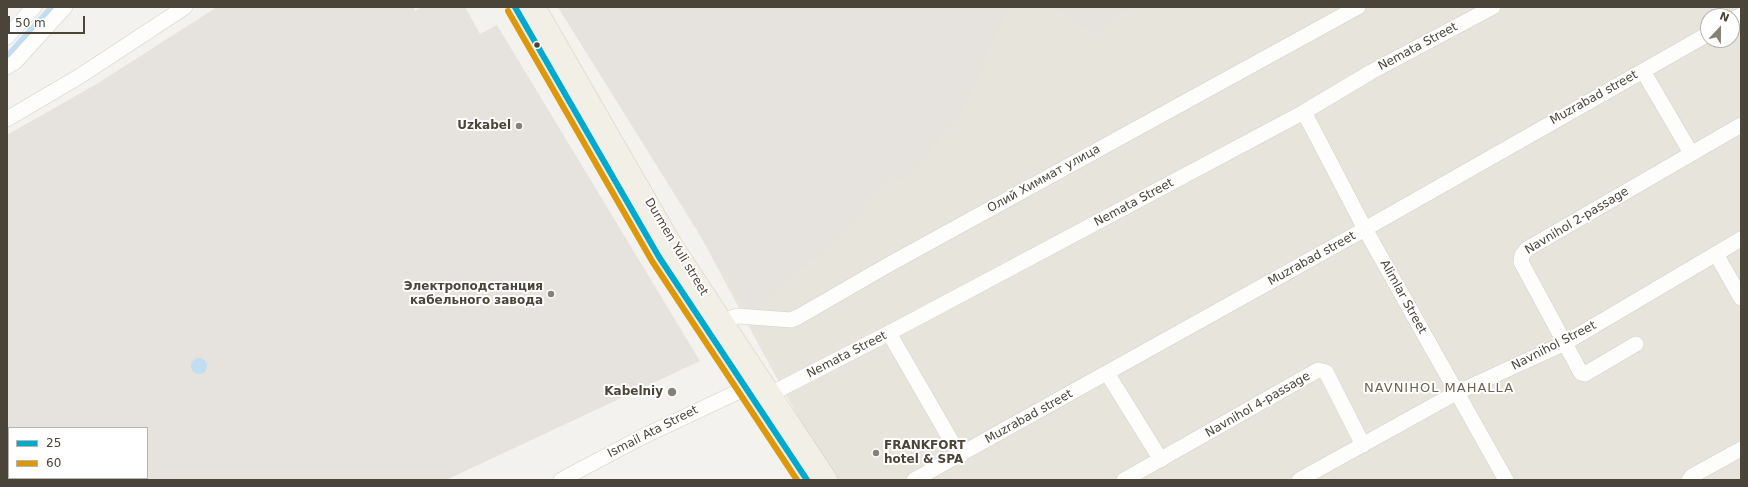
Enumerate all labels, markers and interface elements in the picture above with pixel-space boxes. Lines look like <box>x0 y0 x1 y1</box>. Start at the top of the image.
scale bar <box>10 8 87 34</box>
north arrow <box>1700 8 1740 48</box>
text: N <box>1718 10 1731 25</box>
text: 50 m <box>15 16 46 30</box>
street label: Nemata Street <box>1376 20 1460 74</box>
unlabelled marker <box>532 40 542 50</box>
street label: Muzrabad street <box>1548 68 1640 128</box>
place label: Uzkabel <box>457 119 511 133</box>
marker: Uzkabel <box>514 121 524 131</box>
street label: Олий Химмат улица <box>985 142 1103 216</box>
street label: Nemata Street <box>1092 176 1176 230</box>
street label: Navnihol 2-passage <box>1523 184 1631 258</box>
street label: Durmen Yuli street <box>641 196 711 298</box>
street label: Muzrabad street <box>1266 229 1358 289</box>
street label: Аlimlar Street <box>1377 257 1429 337</box>
place label: Электроподстанция кабельного завода <box>404 280 543 308</box>
marker: Электроподстанция кабельного завода <box>546 289 556 299</box>
street label: Navnihol Street <box>1509 318 1599 374</box>
street label: Nemata Street <box>805 329 889 381</box>
street label: Navnihol 4-passage <box>1203 369 1313 441</box>
district label: NAVNIHOL MAHALLA <box>1364 381 1514 397</box>
place label: Kabelniy <box>604 385 663 399</box>
marker: Kabelniy <box>666 386 678 398</box>
street label: Muzrabad street <box>983 387 1075 447</box>
street label: Ismail Ata Street <box>605 403 701 461</box>
legend <box>8 427 148 479</box>
text: 25 <box>46 436 61 450</box>
place label: FRANKFORT hotel & SPA <box>884 439 965 467</box>
marker: FRANKFORT hotel & SPA <box>871 448 881 458</box>
text: 60 <box>46 456 61 470</box>

